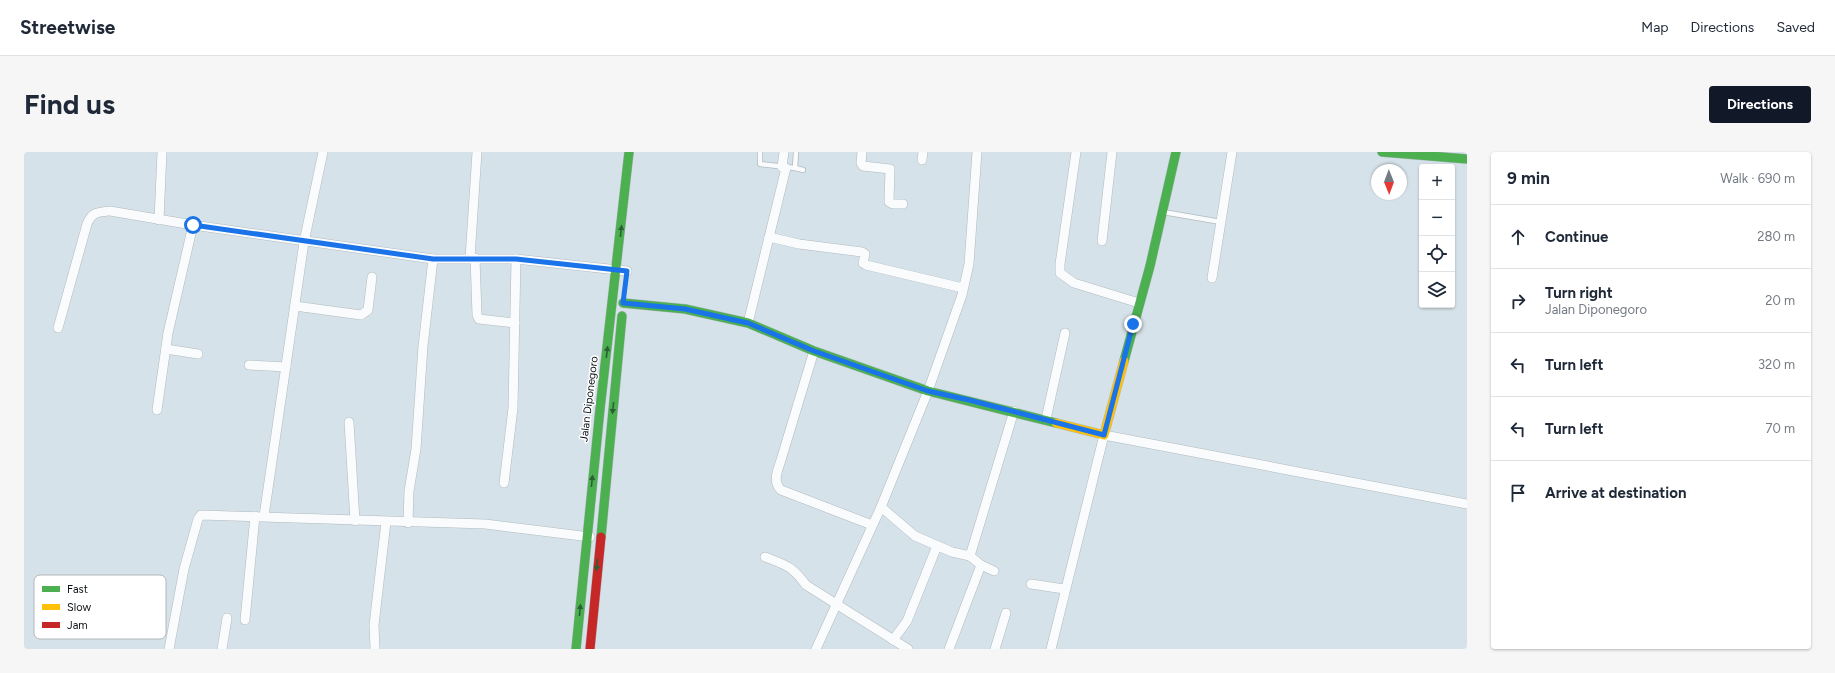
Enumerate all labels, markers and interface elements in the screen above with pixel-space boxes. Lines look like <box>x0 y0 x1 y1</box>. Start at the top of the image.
text: Streetwise <box>20 16 115 39</box>
text: Map <box>1641 19 1669 36</box>
text: Directions <box>1691 19 1754 36</box>
text: Saved <box>1776 19 1815 36</box>
button: Directions <box>1709 86 1811 123</box>
text: Find us <box>24 87 115 121</box>
north arrow <box>1371 164 1407 200</box>
map controls <box>1419 164 1455 308</box>
button: + <box>1419 164 1455 200</box>
text: 9 min <box>1507 168 1550 188</box>
text: Walk · 690 m <box>1720 171 1795 186</box>
button: − <box>1419 200 1455 236</box>
route start <box>184 216 202 234</box>
one-way arrow <box>618 225 625 237</box>
icon: ahead <box>1507 226 1529 248</box>
text: Continue <box>1545 228 1608 246</box>
text: 280 m <box>1757 229 1795 244</box>
button: locate <box>1419 236 1455 272</box>
button: layers <box>1419 272 1455 308</box>
text: Turn right <box>1545 284 1613 302</box>
icon: right <box>1507 290 1529 312</box>
text: 20 m <box>1765 293 1795 308</box>
text: Jalan Diponegoro <box>1545 302 1647 317</box>
route end <box>1124 315 1142 333</box>
one-way arrow <box>604 346 610 358</box>
icon: left <box>1507 354 1529 376</box>
street label: Jalan Diponegoro <box>577 355 601 443</box>
text: Turn left <box>1545 356 1603 374</box>
text: 320 m <box>1758 357 1795 372</box>
one-way arrow <box>609 402 616 414</box>
icon: left <box>1507 418 1529 440</box>
text: Turn left <box>1545 420 1603 438</box>
text: 70 m <box>1765 421 1795 436</box>
one-way arrow <box>589 475 596 487</box>
icon: arrive <box>1507 482 1529 504</box>
text: Arrive at destination <box>1545 484 1686 502</box>
one-way arrow <box>594 559 601 571</box>
legend <box>34 575 166 639</box>
text: Fast <box>67 583 88 596</box>
text: Slow <box>67 601 91 614</box>
one-way arrow <box>576 604 583 616</box>
text: Jam <box>67 619 88 632</box>

